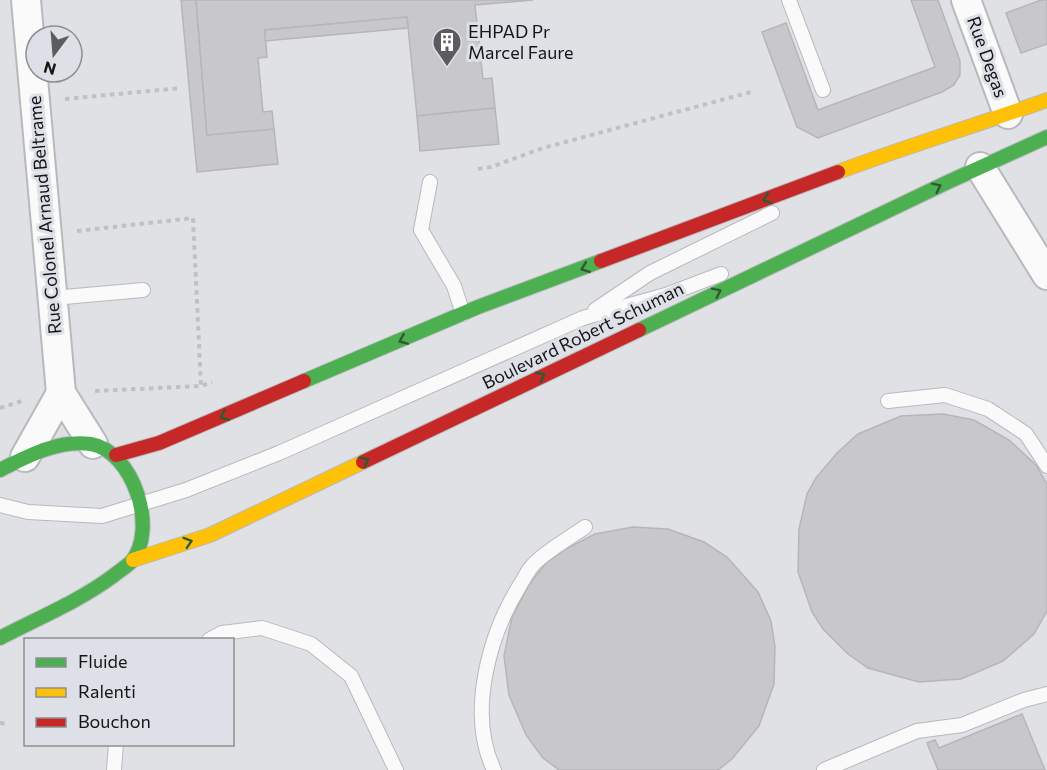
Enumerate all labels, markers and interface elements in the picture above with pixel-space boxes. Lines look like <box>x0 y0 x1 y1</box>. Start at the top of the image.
street label: Rue Degas <box>963 13 1013 100</box>
place label: EHPAD Pr Marcel Faure <box>468 20 574 63</box>
north arrow <box>24 24 84 84</box>
building icon: EHPAD Pr Marcel Faure <box>431 26 463 68</box>
text: N <box>41 58 58 80</box>
street label: Rue Colonel Arnaud Beltrame <box>23 95 65 335</box>
one-way arrow <box>931 182 942 194</box>
one-way arrow <box>762 192 773 205</box>
one-way arrow <box>580 261 591 273</box>
street label: Boulevard Robert Schuman <box>478 277 687 393</box>
one-way arrow <box>711 288 722 300</box>
one-way arrow <box>399 333 410 345</box>
one-way arrow <box>535 372 546 384</box>
one-way arrow <box>219 408 230 420</box>
one-way arrow <box>359 456 370 468</box>
one-way arrow <box>182 537 193 549</box>
legend <box>24 638 234 746</box>
text: Fluide <box>78 650 127 672</box>
text: Ralenti <box>78 680 136 702</box>
text: Bouchon <box>78 710 151 732</box>

